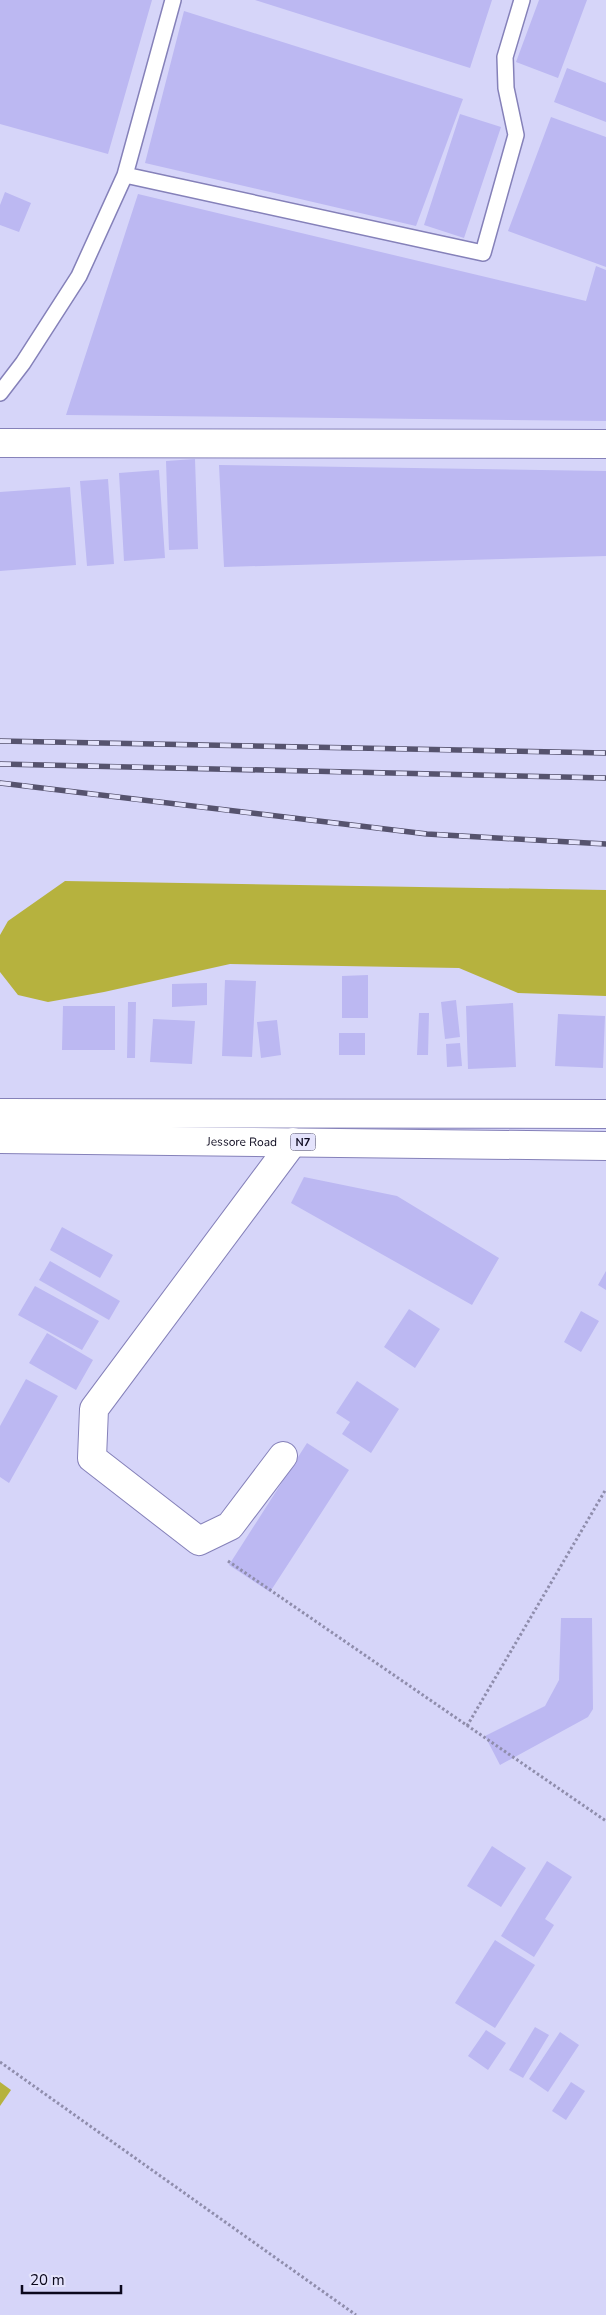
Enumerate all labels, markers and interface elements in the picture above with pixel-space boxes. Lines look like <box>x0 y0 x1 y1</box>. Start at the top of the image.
street label: Jessore Road <box>206 1133 277 1150</box>
road number: N7 <box>290 1134 316 1150</box>
scale bar <box>22 2262 121 2294</box>
text: 20 m <box>30 2270 65 2290</box>

